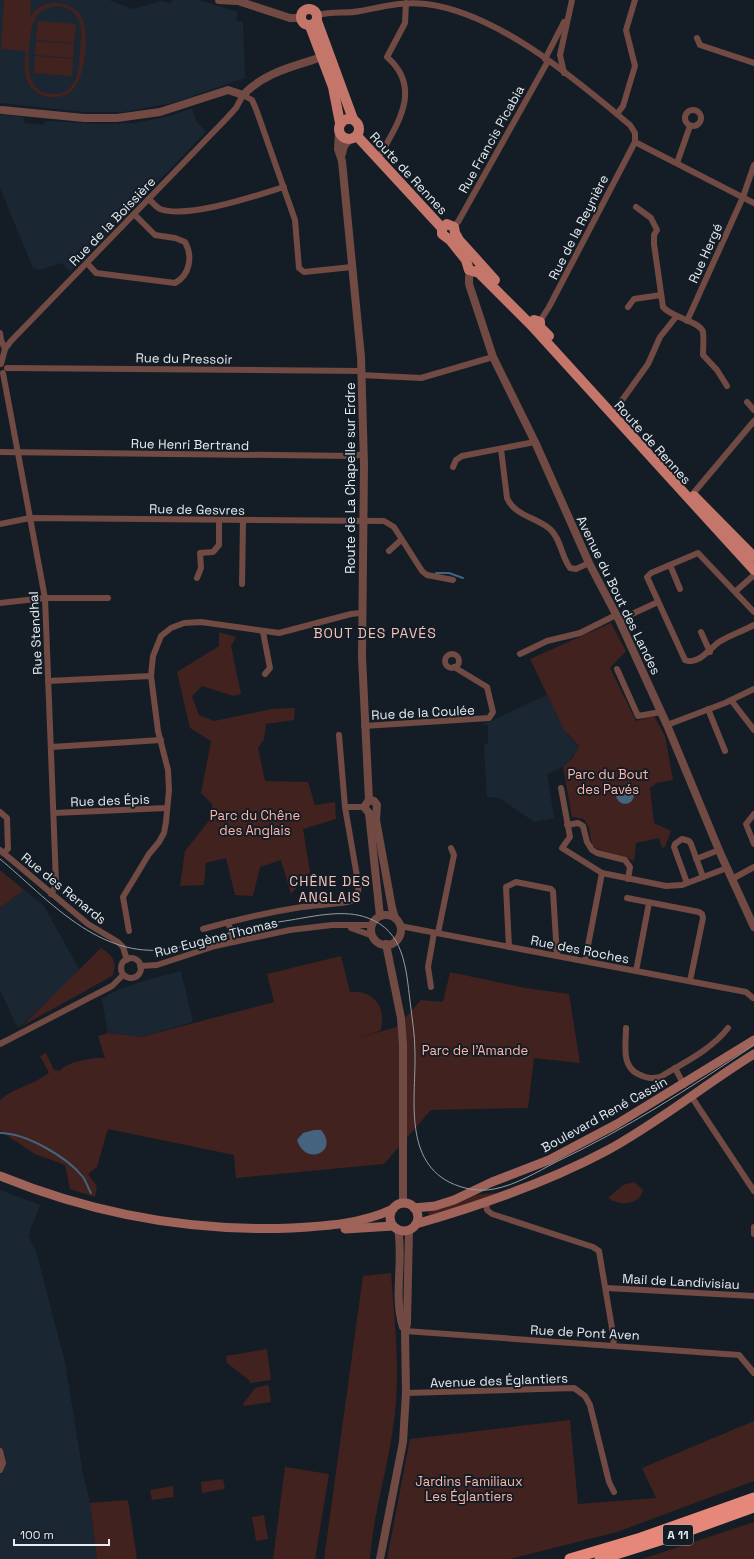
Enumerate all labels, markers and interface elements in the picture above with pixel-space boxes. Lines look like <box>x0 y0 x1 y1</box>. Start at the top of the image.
street label: Rue Francis Picabia <box>455 82 528 196</box>
street label: Route de Rennes <box>366 128 451 218</box>
street label: Rue de la Reynière <box>545 172 612 283</box>
street label: Rue de la Boissière <box>65 173 159 269</box>
street label: Rue Hergé <box>685 220 726 286</box>
street label: Rue du Pressoir <box>135 349 233 368</box>
street label: Route de La Chapelle sur Erdre <box>342 382 359 574</box>
street label: Route de Rennes <box>611 397 695 488</box>
street label: Rue Henri Bertrand <box>131 435 249 454</box>
street label: Rue de Gesvres <box>149 500 245 519</box>
street label: Avenue du Bout des Landes <box>573 513 665 678</box>
street label: Rue Stendhal <box>25 591 46 675</box>
district label: BOUT DES PAVÉS <box>313 624 437 642</box>
street label: Rue de la Coulée <box>371 701 475 724</box>
park label: Parc du Bout des Pavés <box>567 766 649 798</box>
street label: Rue des Épis <box>70 791 150 810</box>
park label: Parc du Chêne des Anglais <box>210 807 300 839</box>
street label: Rue des Renards <box>18 849 110 928</box>
district label: CHÊNE DES ANGLAIS <box>289 872 371 906</box>
street label: Rue Eugène Thomas <box>153 914 280 961</box>
street label: Rue des Roches <box>529 932 631 967</box>
park label: Parc de l'Amande <box>422 1042 528 1059</box>
street label: Boulevard René Cassin <box>538 1073 670 1156</box>
street label: Mail de Landivisiau <box>622 1270 740 1293</box>
street label: Rue de Pont Aven <box>530 1321 640 1344</box>
street label: Avenue des Églantiers <box>430 1370 568 1391</box>
park label: Jardins Familiaux Les Églantiers <box>415 1473 523 1505</box>
scale bar <box>14 1521 109 1547</box>
road number: A 11 <box>663 1525 693 1545</box>
text: 100 m <box>20 1527 54 1543</box>

